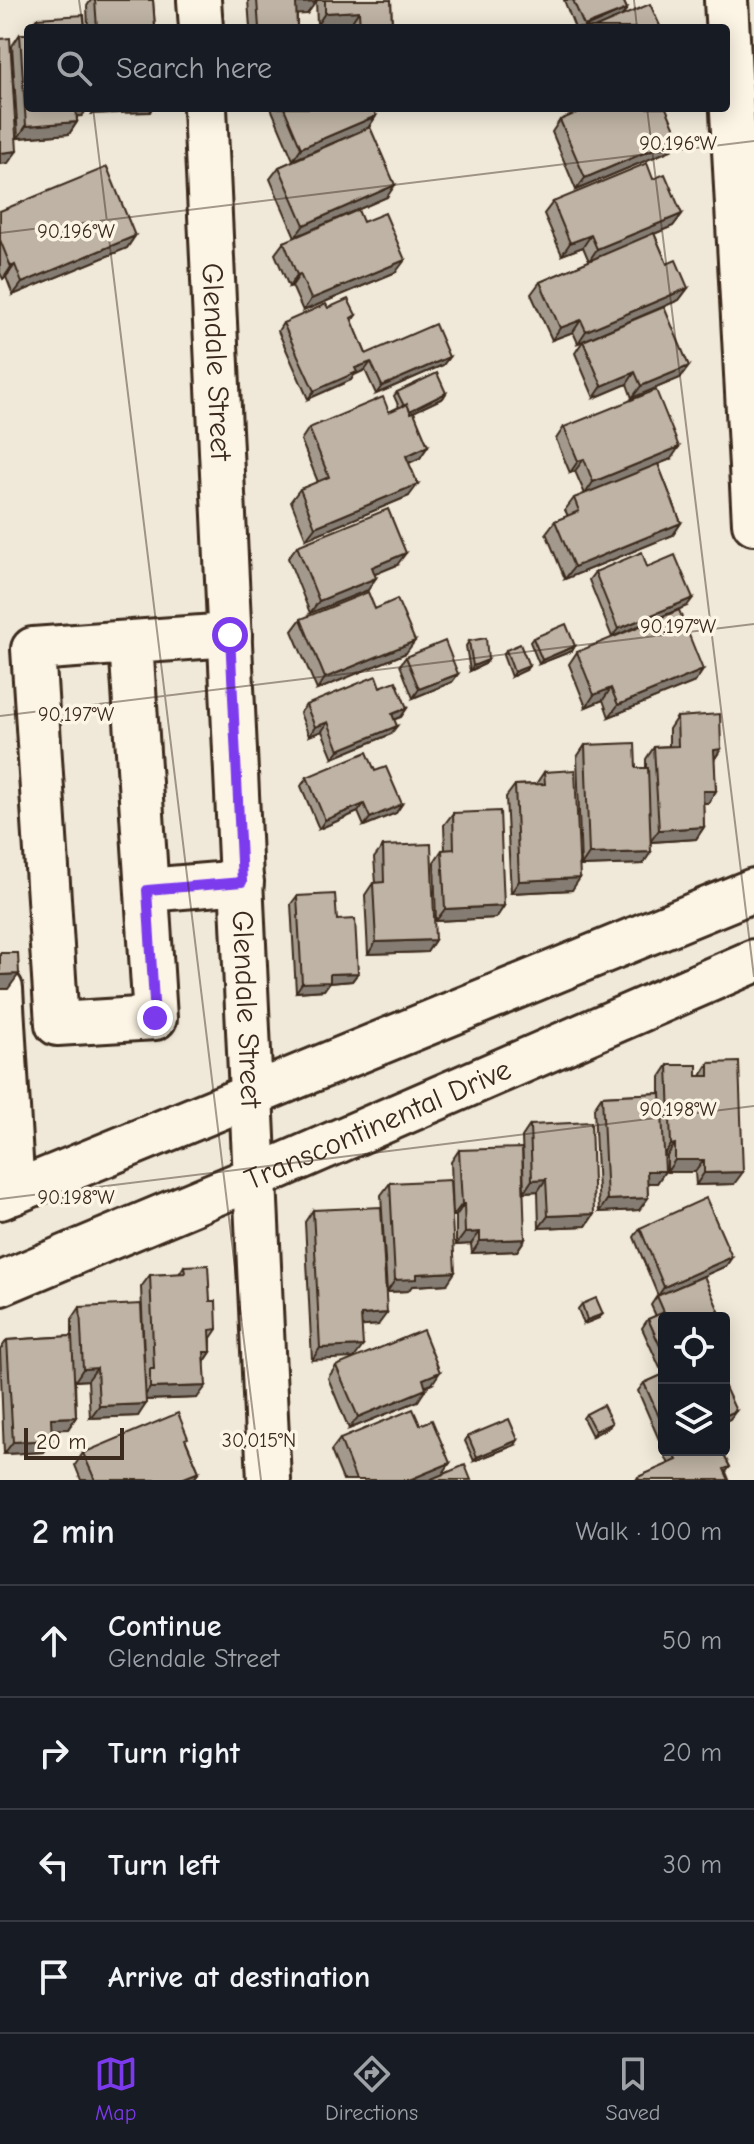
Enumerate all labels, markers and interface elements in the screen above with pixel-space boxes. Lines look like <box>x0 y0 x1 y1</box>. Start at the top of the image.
search box <box>24 24 730 112</box>
icon: search <box>52 46 96 90</box>
text: Search here <box>116 51 272 86</box>
text: 90.196°W <box>639 132 717 155</box>
text: 90.196°W <box>37 220 115 243</box>
street label: Glendale Street <box>194 262 238 463</box>
text: 90.197°W <box>640 615 717 638</box>
route start <box>212 617 248 653</box>
text: 90.197°W <box>38 703 115 726</box>
street label: Glendale Street <box>224 909 269 1110</box>
route end <box>137 1000 173 1036</box>
street label: Transcontinental Drive <box>240 1052 516 1198</box>
text: 90.198°W <box>640 1098 717 1121</box>
text: 90.198°W <box>38 1186 115 1209</box>
map controls <box>658 1312 730 1456</box>
button: locate <box>658 1312 730 1384</box>
button: layers <box>658 1384 730 1456</box>
scale bar <box>24 1424 124 1460</box>
text: 20 m <box>36 1429 86 1455</box>
text: 30.015°N <box>222 1429 296 1452</box>
text: 2 min <box>32 1512 115 1552</box>
text: Walk · 100 m <box>575 1517 722 1547</box>
text: Continue <box>108 1609 222 1644</box>
icon: ahead <box>32 1619 76 1663</box>
text: 50 m <box>662 1626 722 1656</box>
text: Glendale Street <box>108 1644 279 1674</box>
icon: right <box>32 1731 76 1775</box>
text: Turn right <box>108 1736 240 1771</box>
text: 20 m <box>662 1738 722 1768</box>
icon: left <box>32 1843 76 1887</box>
text: Turn left <box>108 1848 220 1883</box>
text: 30 m <box>663 1850 722 1880</box>
icon: arrive <box>32 1955 76 1999</box>
text: Arrive at destination <box>108 1960 370 1995</box>
tab: Map <box>94 2052 138 2126</box>
tab: Directions <box>325 2052 418 2126</box>
tab: Saved <box>605 2052 660 2126</box>

